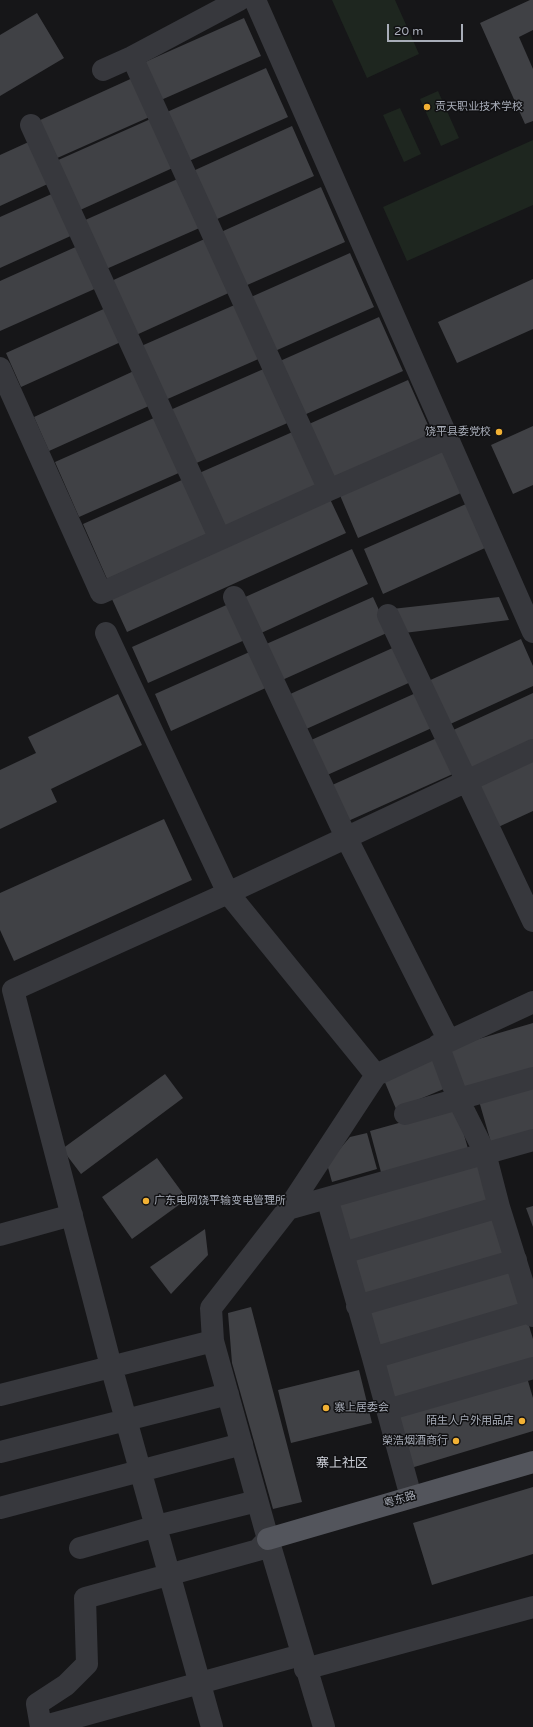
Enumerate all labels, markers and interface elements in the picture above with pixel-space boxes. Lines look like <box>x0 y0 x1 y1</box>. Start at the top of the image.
scale bar <box>389 16 465 42</box>
text: 20 m <box>394 24 423 38</box>
place label: 贡天职业技术学校 <box>435 100 523 114</box>
marker: 贡天职业技术学校 <box>422 102 432 112</box>
place label: 饶平县委党校 <box>425 425 491 439</box>
marker: 饶平县委党校 <box>494 427 504 437</box>
place label: 广东电网饶平输变电管理所 <box>154 1194 286 1208</box>
marker: 广东电网饶平输变电管理所 <box>141 1196 151 1206</box>
place label: 寨上居委会 <box>334 1401 389 1415</box>
marker: 寨上居委会 <box>321 1403 331 1413</box>
place label: 陌生人户外用品店 <box>426 1414 514 1428</box>
marker: 陌生人户外用品店 <box>517 1416 527 1426</box>
place label: 榮浩烟酒商行 <box>382 1434 448 1448</box>
marker: 榮浩烟酒商行 <box>451 1436 461 1446</box>
district label: 寨上社区 <box>316 1456 368 1472</box>
street label: 粤东路 <box>382 1489 418 1511</box>

